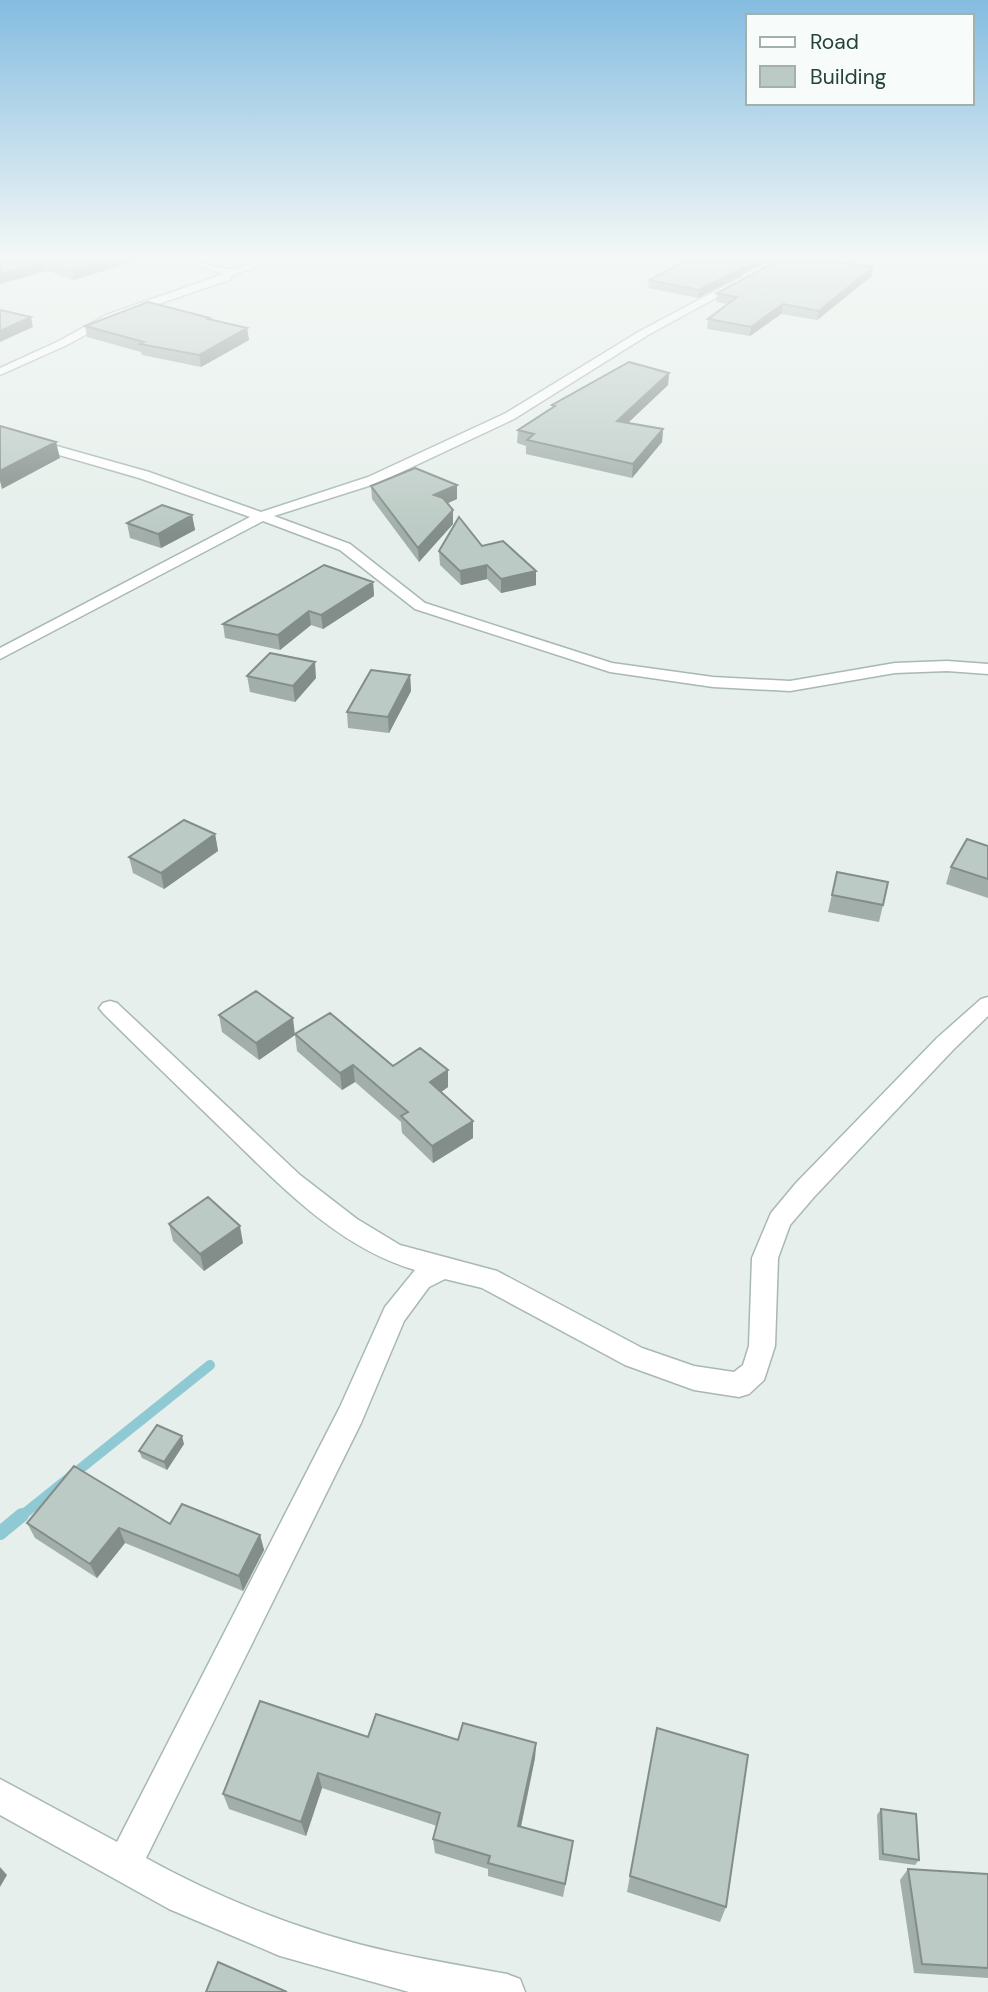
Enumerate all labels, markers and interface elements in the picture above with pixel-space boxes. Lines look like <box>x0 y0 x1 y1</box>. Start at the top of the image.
legend <box>746 14 974 105</box>
text: Road <box>810 28 859 56</box>
text: Building <box>810 63 887 91</box>

